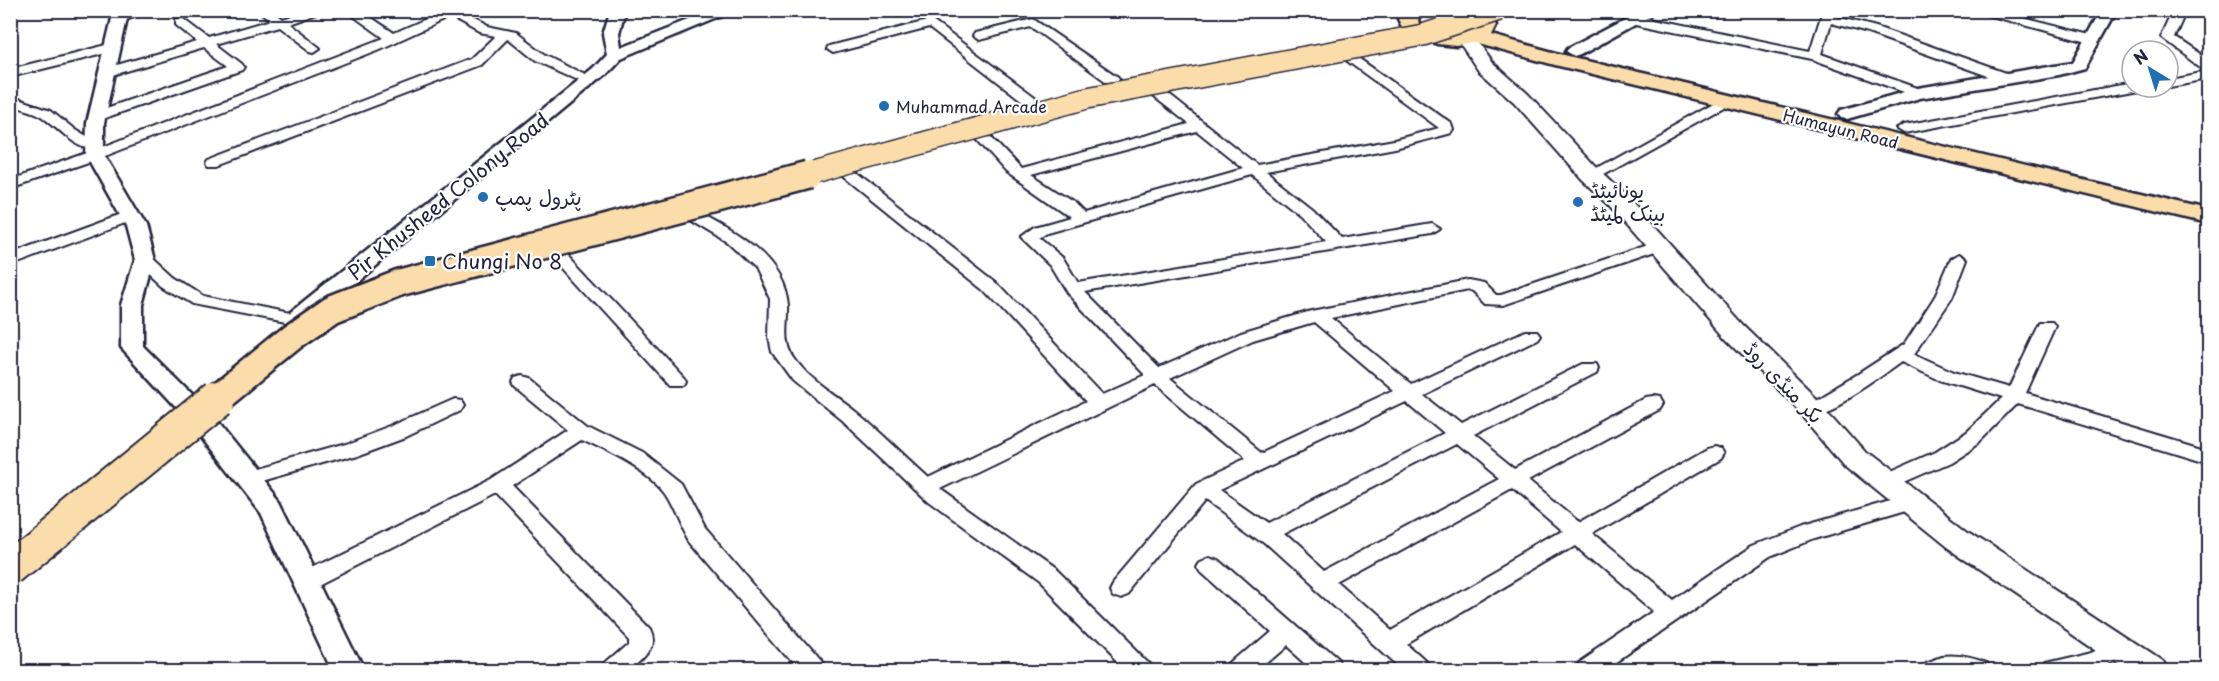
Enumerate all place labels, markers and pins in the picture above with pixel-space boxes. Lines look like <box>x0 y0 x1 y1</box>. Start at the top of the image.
place label: Muhammad Arcade <box>896 94 1047 118</box>
marker: Muhammad Arcade <box>877 99 891 113</box>
place label: یونائیٹڈ بینک لمیٹڈ <box>1590 175 1665 228</box>
place label: پٹرول پمپ <box>495 182 582 212</box>
marker: پٹرول پمپ <box>476 190 490 204</box>
marker: یونائیٹڈ بینک لمیٹڈ <box>1571 195 1585 209</box>
place label: Chungi No 8 <box>442 246 562 276</box>
marker: Chungi No 8 <box>423 254 437 268</box>

